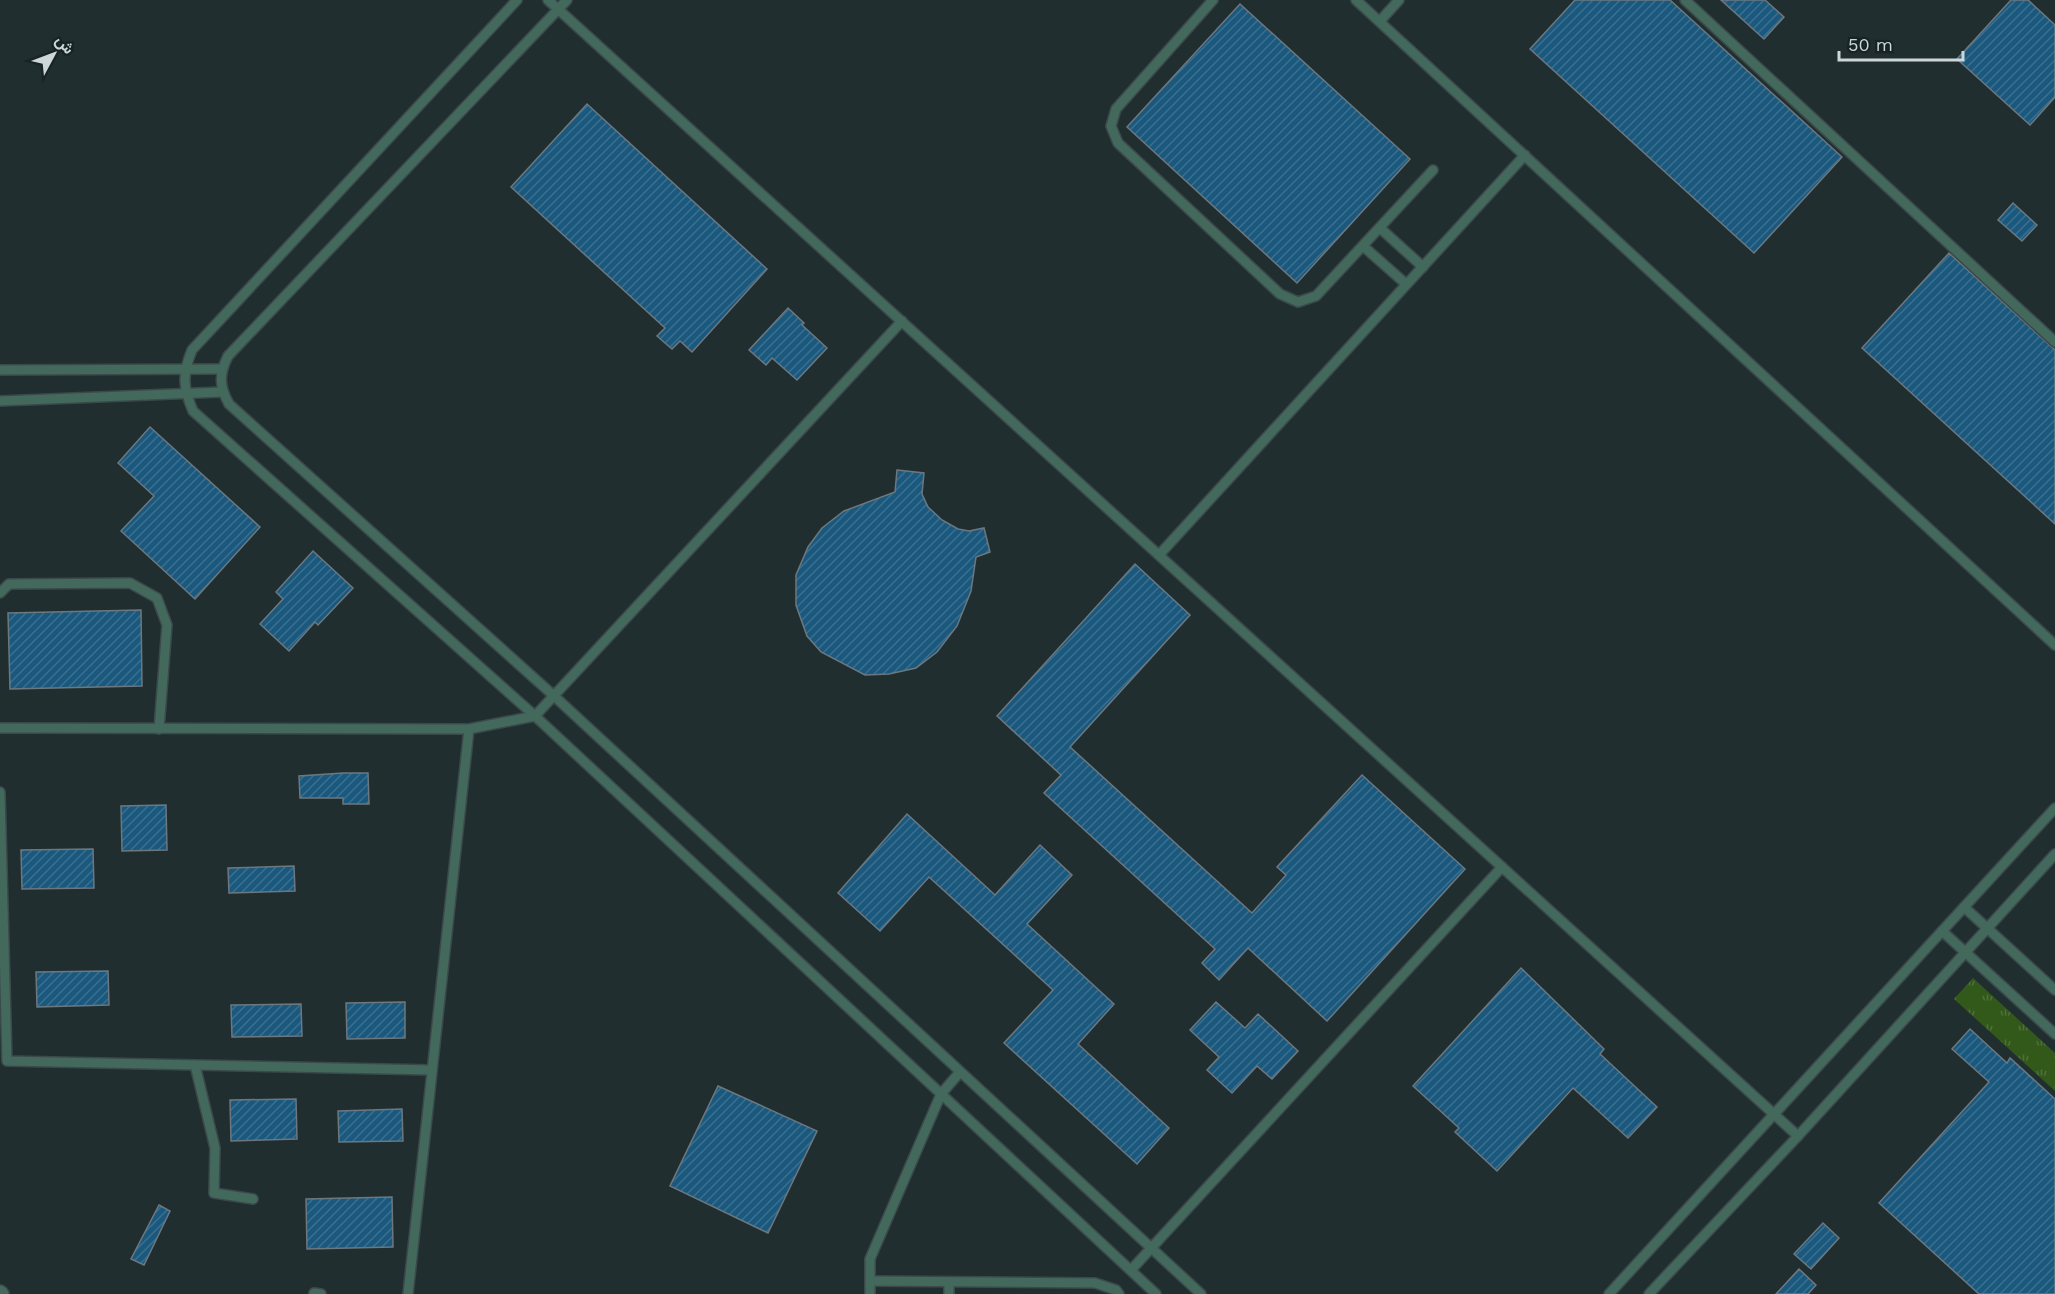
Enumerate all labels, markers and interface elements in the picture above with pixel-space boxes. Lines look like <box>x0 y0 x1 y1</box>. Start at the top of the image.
north arrow <box>24 24 84 84</box>
scale bar <box>1839 24 1964 62</box>
text: ش <box>51 31 78 58</box>
text: 50 m <box>1848 34 1893 55</box>

